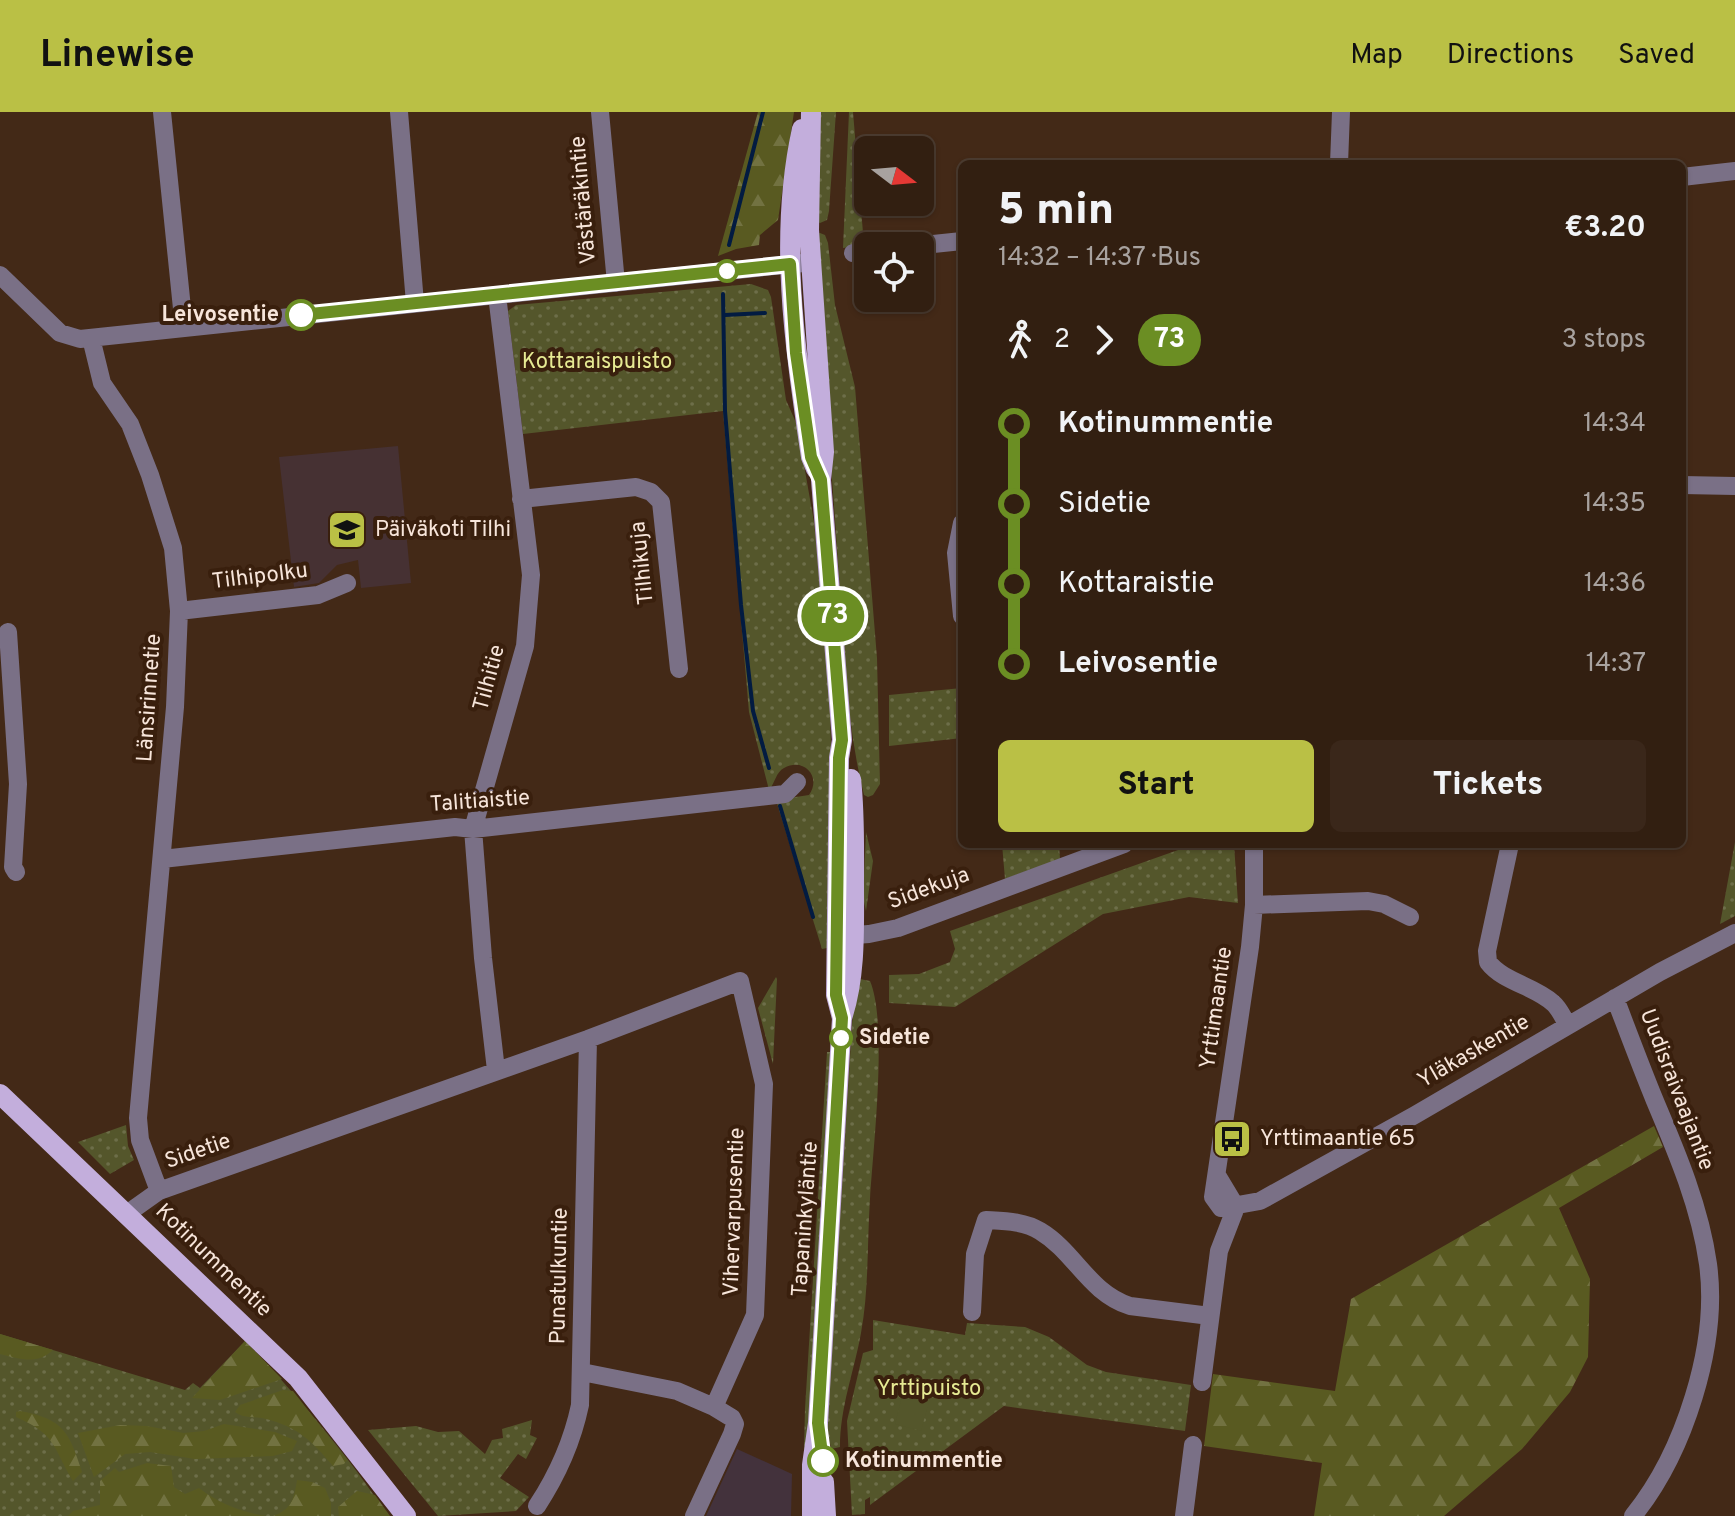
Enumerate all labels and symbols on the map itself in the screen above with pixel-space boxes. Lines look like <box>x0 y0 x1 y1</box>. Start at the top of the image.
street label: Västäräkintie <box>565 135 603 265</box>
north arrow <box>854 136 934 216</box>
unlabelled marker <box>716 260 738 282</box>
marker: Leivosentie <box>286 300 316 330</box>
place label: Leivosentie <box>162 302 279 329</box>
park label: Kottaraispuisto <box>522 349 672 376</box>
school or university icon: Päiväkoti Tilhi <box>326 509 368 551</box>
place label: Päiväkoti Tilhi <box>375 517 511 544</box>
street label: Tilhikuja <box>625 520 661 606</box>
street label: Tilhipolku <box>210 558 310 596</box>
line badge: 73 <box>797 590 869 642</box>
street label: Länsirinnetie <box>132 633 168 763</box>
street label: Tilhitie <box>468 642 512 714</box>
street label: Talitiaistie <box>429 785 531 819</box>
street label: Sidekuja <box>885 862 973 916</box>
street label: Yrttimaantie <box>1195 945 1239 1071</box>
street label: Uudisraivaajantie <box>1633 1006 1719 1174</box>
street label: Yläkaskentie <box>1413 1009 1535 1095</box>
place label: Sidetie <box>859 1025 930 1052</box>
marker: Sidetie <box>830 1027 852 1049</box>
bus stop icon: Yrttimaantie 65 <box>1211 1118 1253 1160</box>
place label: Yrttimaantie 65 <box>1260 1126 1415 1153</box>
street label: Vihervarpusentie <box>719 1127 751 1297</box>
street label: Sidetie <box>161 1128 235 1176</box>
street label: Tapaninkyläntie <box>787 1140 825 1298</box>
street label: Kotinummentie <box>149 1199 277 1323</box>
street label: Punatulkuntie <box>545 1207 575 1345</box>
park label: Yrttipuisto <box>877 1376 981 1403</box>
marker: Kotinummentie <box>808 1446 838 1476</box>
place label: Kotinummentie <box>845 1448 1003 1475</box>

